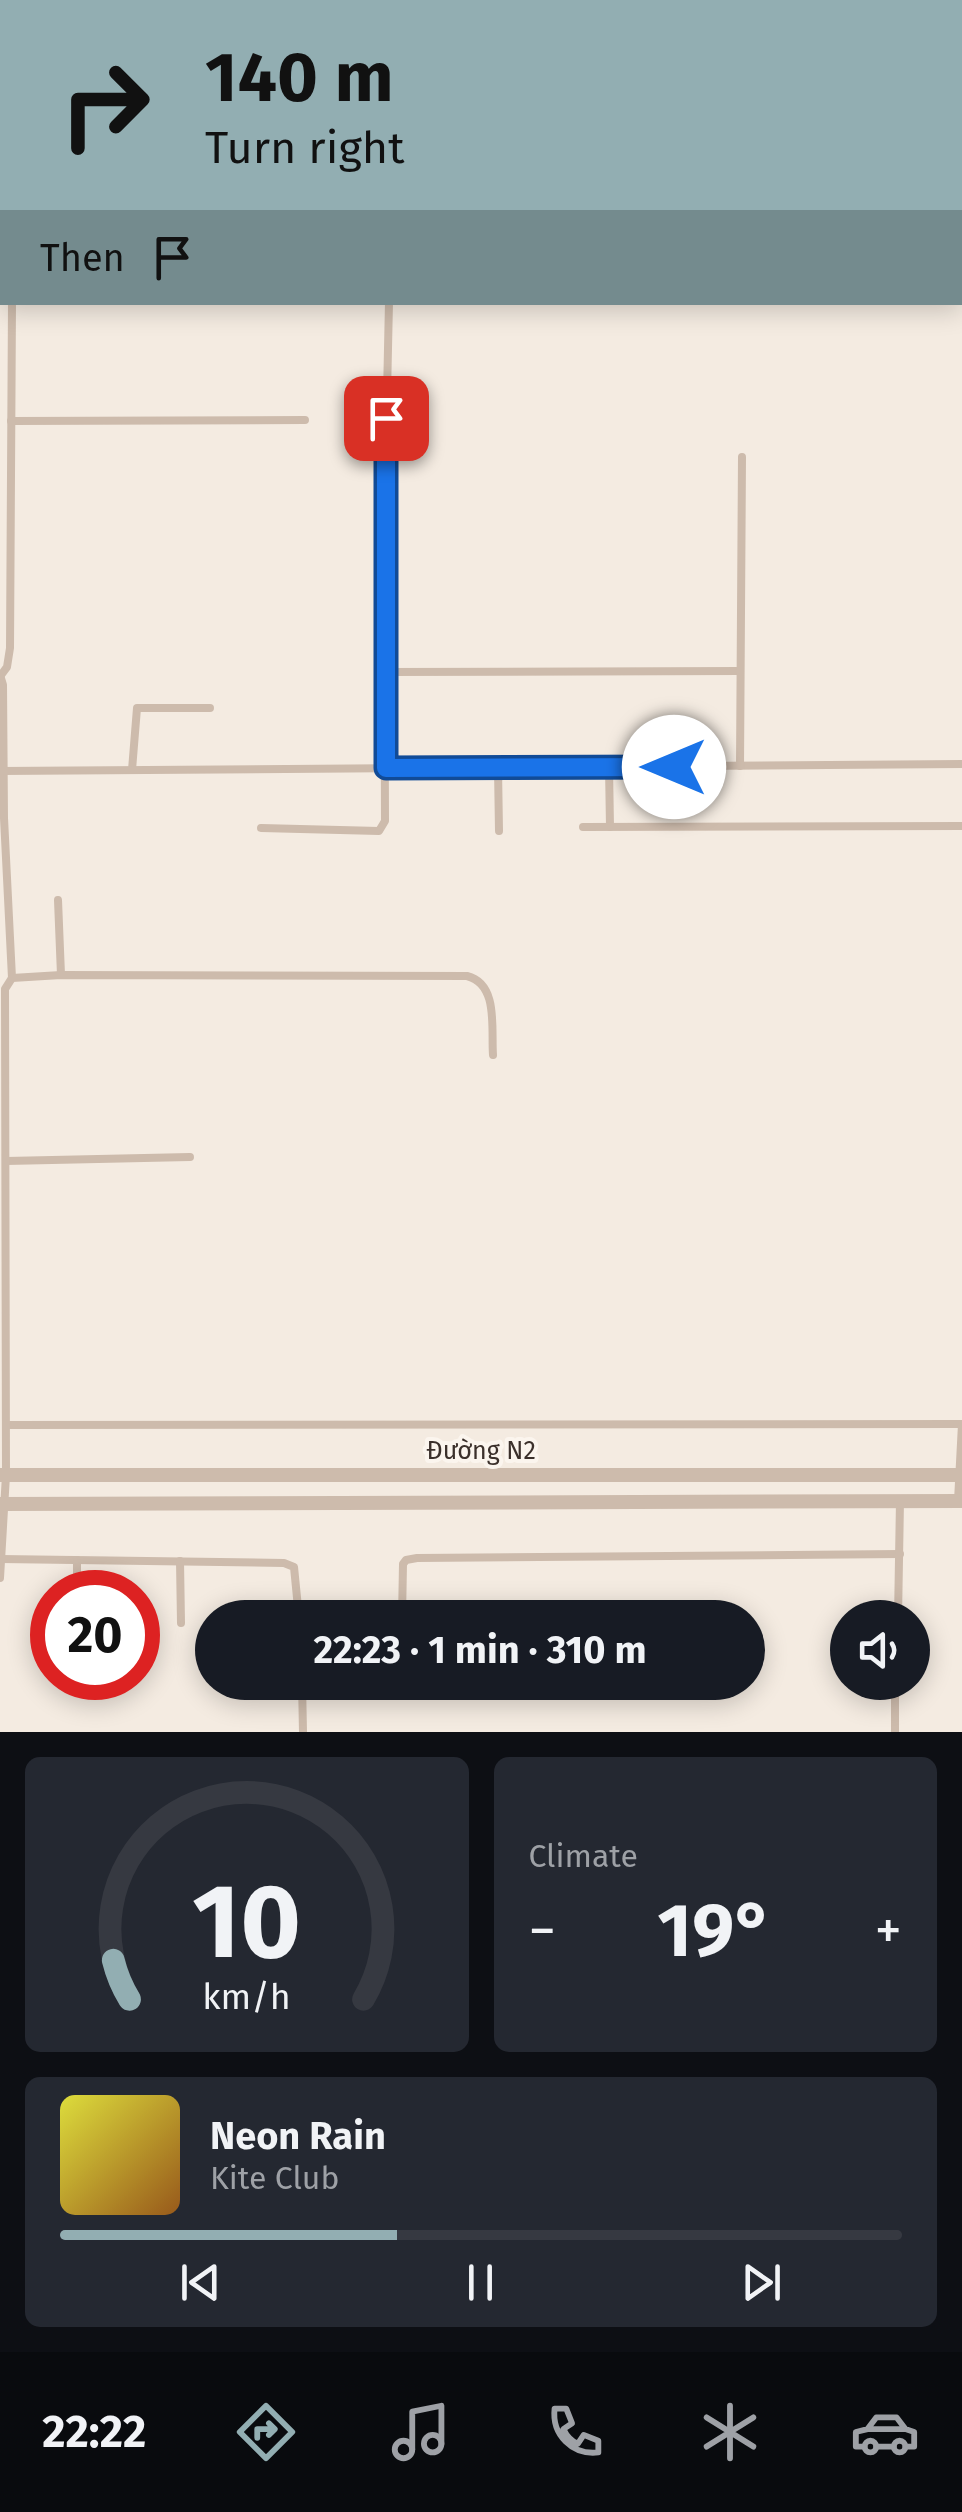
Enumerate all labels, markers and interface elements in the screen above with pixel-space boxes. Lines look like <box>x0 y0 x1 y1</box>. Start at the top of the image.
text: 140 m <box>205 36 394 120</box>
icon: right <box>40 40 170 170</box>
text: Turn right <box>205 121 404 175</box>
icon: arrive <box>145 230 200 285</box>
text: Then <box>40 235 125 281</box>
pin <box>344 376 429 461</box>
icon: arrive <box>359 391 414 446</box>
position arrow <box>622 715 726 819</box>
street label: Đường N2 <box>426 1436 536 1466</box>
speed limit sign: 20 <box>30 1570 160 1700</box>
map controls <box>830 1600 930 1700</box>
button: sound <box>830 1600 930 1700</box>
text: 22:23 · 1 min · 310 m <box>313 1627 647 1673</box>
text: Climate <box>529 1837 638 1875</box>
text: 10 <box>192 1860 301 1985</box>
text: 19° <box>657 1886 773 1976</box>
text: − <box>529 1898 556 1964</box>
text: + <box>875 1898 902 1964</box>
text: km/h <box>203 1976 291 2018</box>
text: Neon Rain <box>210 2113 386 2159</box>
text: Kite Club <box>210 2159 339 2197</box>
icon: previous <box>173 2255 228 2310</box>
icon: pause <box>453 2255 508 2310</box>
icon: next <box>734 2255 789 2310</box>
icon: directions <box>231 2397 301 2467</box>
icon: music <box>386 2397 456 2467</box>
icon: phone <box>540 2397 610 2467</box>
icon: climate <box>695 2397 765 2467</box>
icon: car <box>850 2397 920 2467</box>
text: 22:22 <box>42 2405 146 2459</box>

